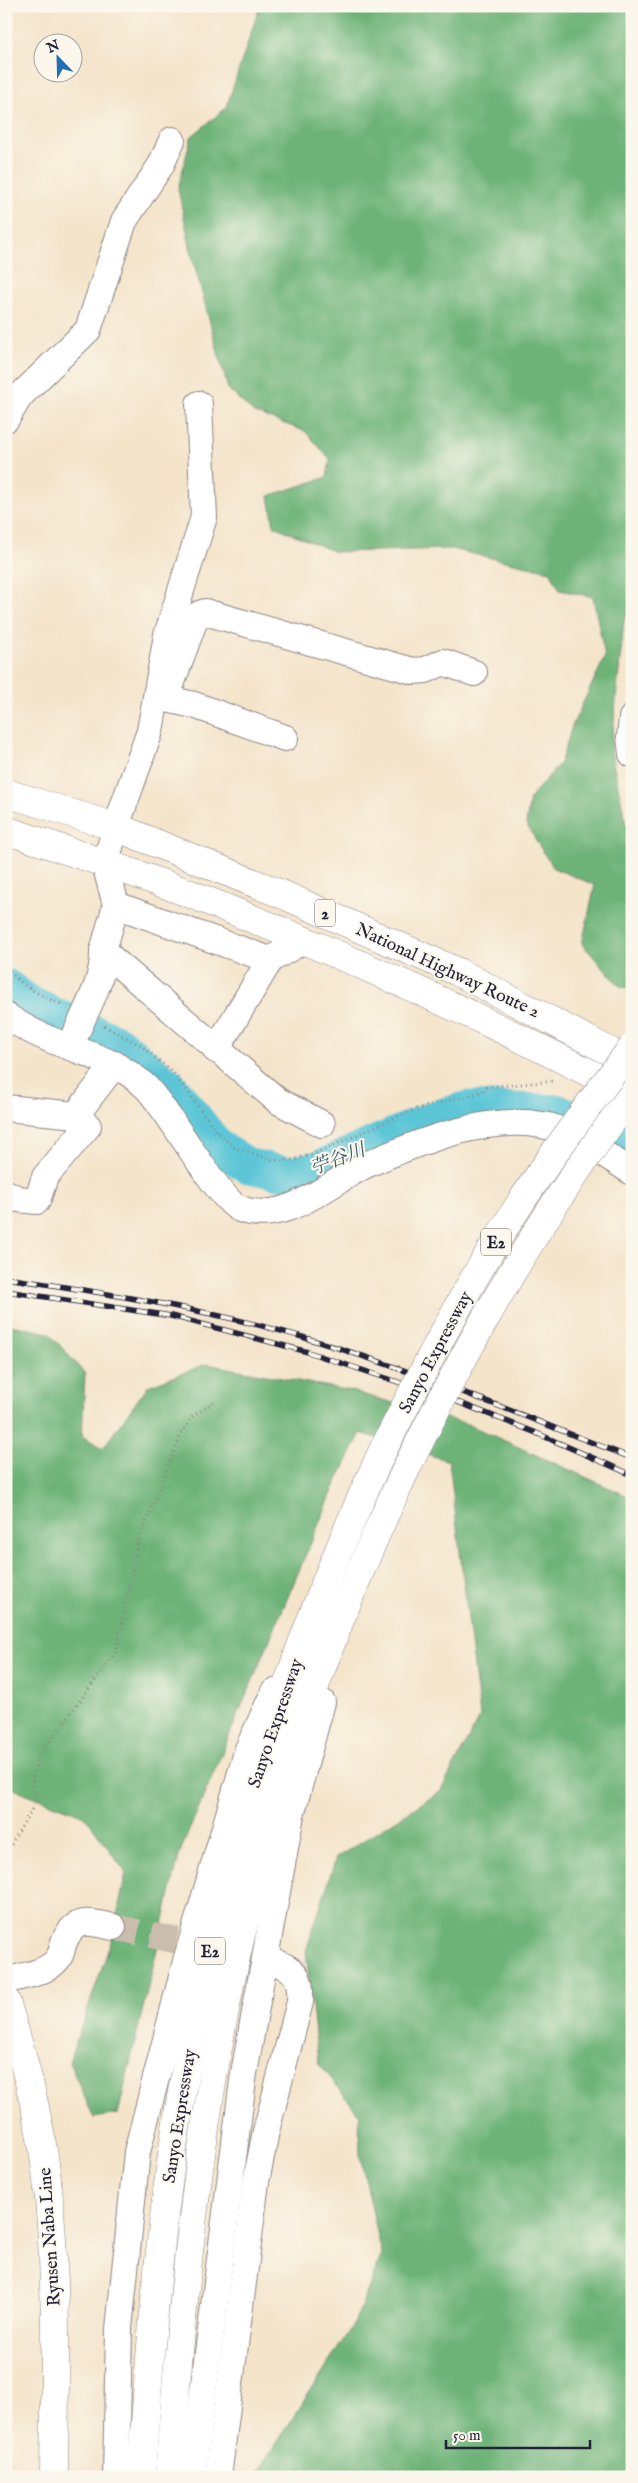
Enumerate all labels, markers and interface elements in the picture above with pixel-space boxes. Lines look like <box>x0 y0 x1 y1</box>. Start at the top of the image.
north arrow <box>32 32 82 82</box>
text: N <box>43 36 62 58</box>
road number: 2 <box>315 900 335 926</box>
street label: National Highway Route 2 <box>352 919 543 1024</box>
water label: 苧谷川 <box>307 1138 370 1181</box>
road number: E2 <box>481 1228 511 1256</box>
street label: Sanyo Expressway <box>394 1287 478 1418</box>
street label: Sanyo Expressway <box>244 1656 309 1791</box>
road number: E2 <box>195 1938 225 1964</box>
street label: Sanyo Expressway <box>159 2047 202 2185</box>
street label: Ryusen Naba Line <box>34 2167 67 2307</box>
scale bar <box>446 2418 589 2450</box>
text: 50 m <box>453 2426 481 2445</box>

